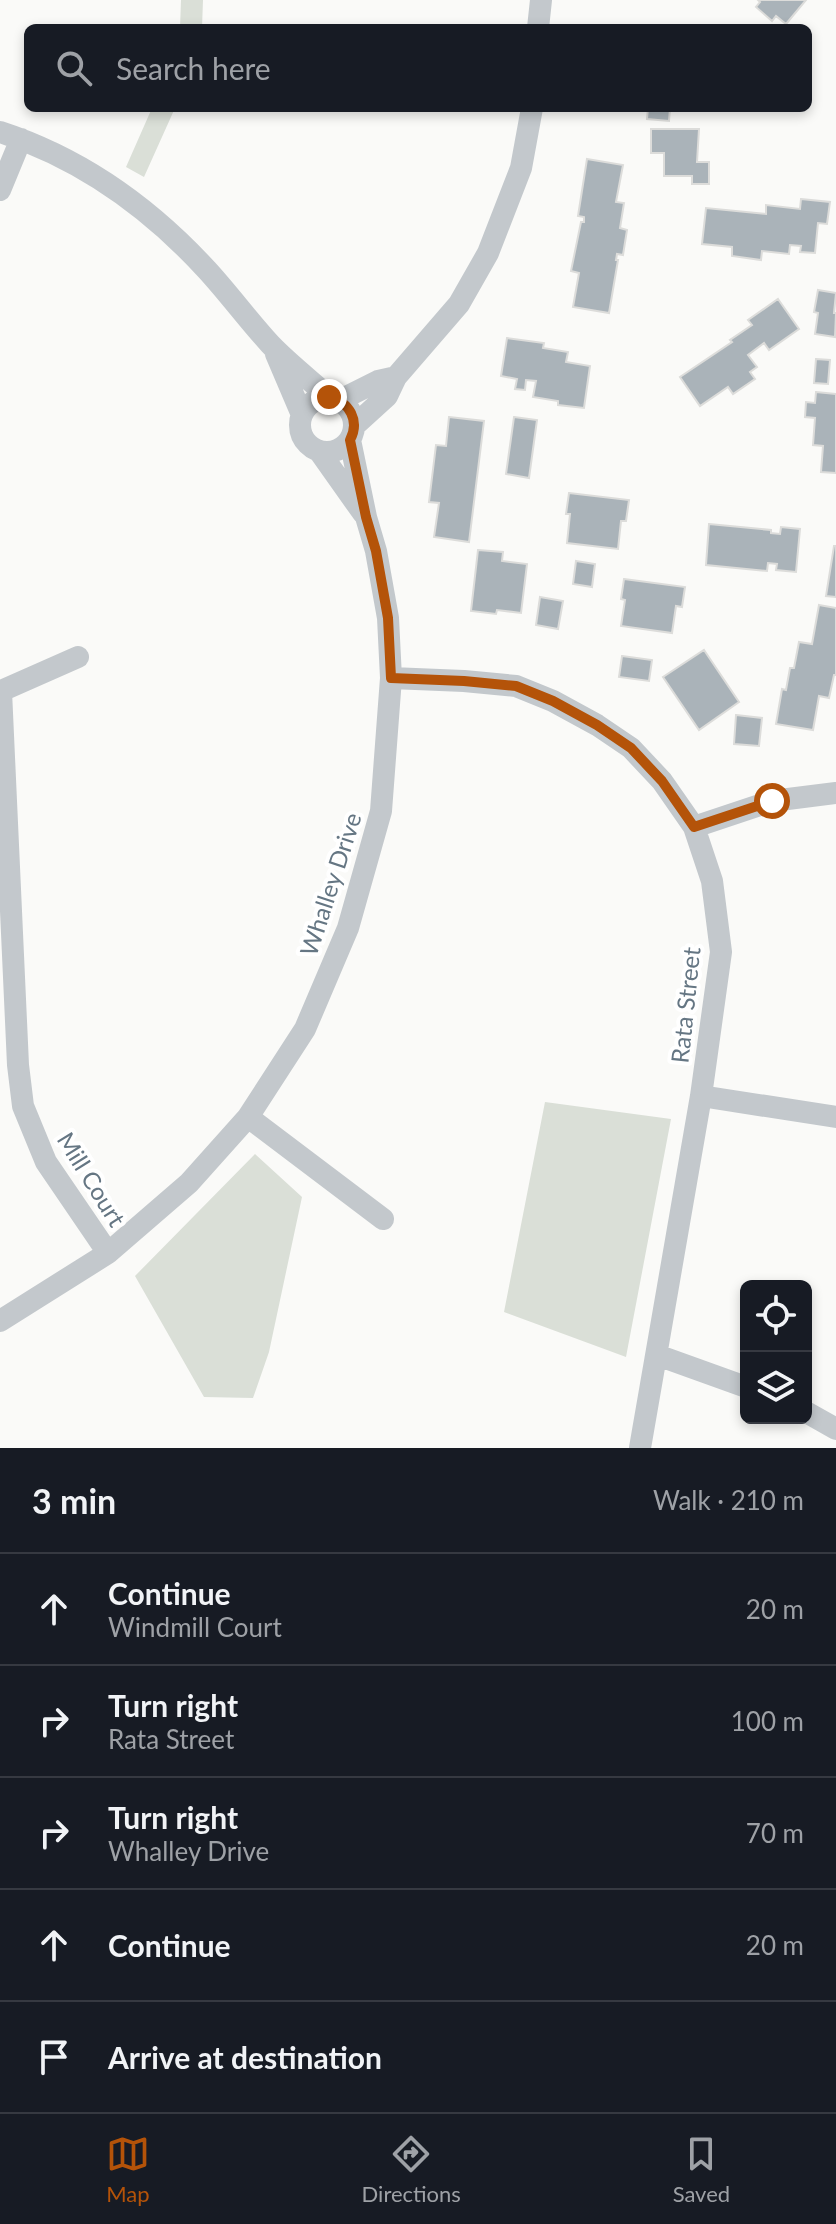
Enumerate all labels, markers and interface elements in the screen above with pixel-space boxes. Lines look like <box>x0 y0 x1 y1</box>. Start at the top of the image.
search box <box>24 24 812 112</box>
icon: search <box>52 46 96 90</box>
text: Search here <box>116 50 271 86</box>
route end <box>311 379 347 415</box>
route start <box>754 783 790 819</box>
street label: Whalley Drive <box>293 809 367 959</box>
street label: Rata Street <box>664 945 706 1064</box>
street label: Mill Court <box>52 1127 132 1232</box>
map controls <box>740 1280 812 1424</box>
button: locate <box>740 1280 812 1352</box>
button: layers <box>740 1352 812 1424</box>
text: 3 min <box>32 1480 116 1521</box>
text: Walk · 210 m <box>653 1484 804 1516</box>
text: Continue <box>108 1575 231 1611</box>
icon: ahead <box>32 1587 76 1631</box>
text: 20 m <box>746 1593 804 1625</box>
text: Windmill Court <box>108 1611 282 1643</box>
text: Turn right <box>108 1687 238 1723</box>
icon: right <box>32 1699 76 1743</box>
text: 100 m <box>731 1705 804 1737</box>
text: Rata Street <box>108 1723 234 1755</box>
text: Turn right <box>108 1799 238 1835</box>
icon: right <box>32 1811 76 1855</box>
text: 70 m <box>746 1817 804 1849</box>
text: Whalley Drive <box>108 1835 269 1867</box>
icon: ahead <box>32 1923 76 1967</box>
text: Continue <box>108 1927 231 1963</box>
text: 20 m <box>746 1929 804 1961</box>
icon: arrive <box>32 2035 76 2079</box>
text: Arrive at destination <box>108 2039 382 2075</box>
tab: Map <box>106 2132 150 2207</box>
tab: Directions <box>362 2132 461 2207</box>
tab: Saved <box>673 2132 730 2207</box>

